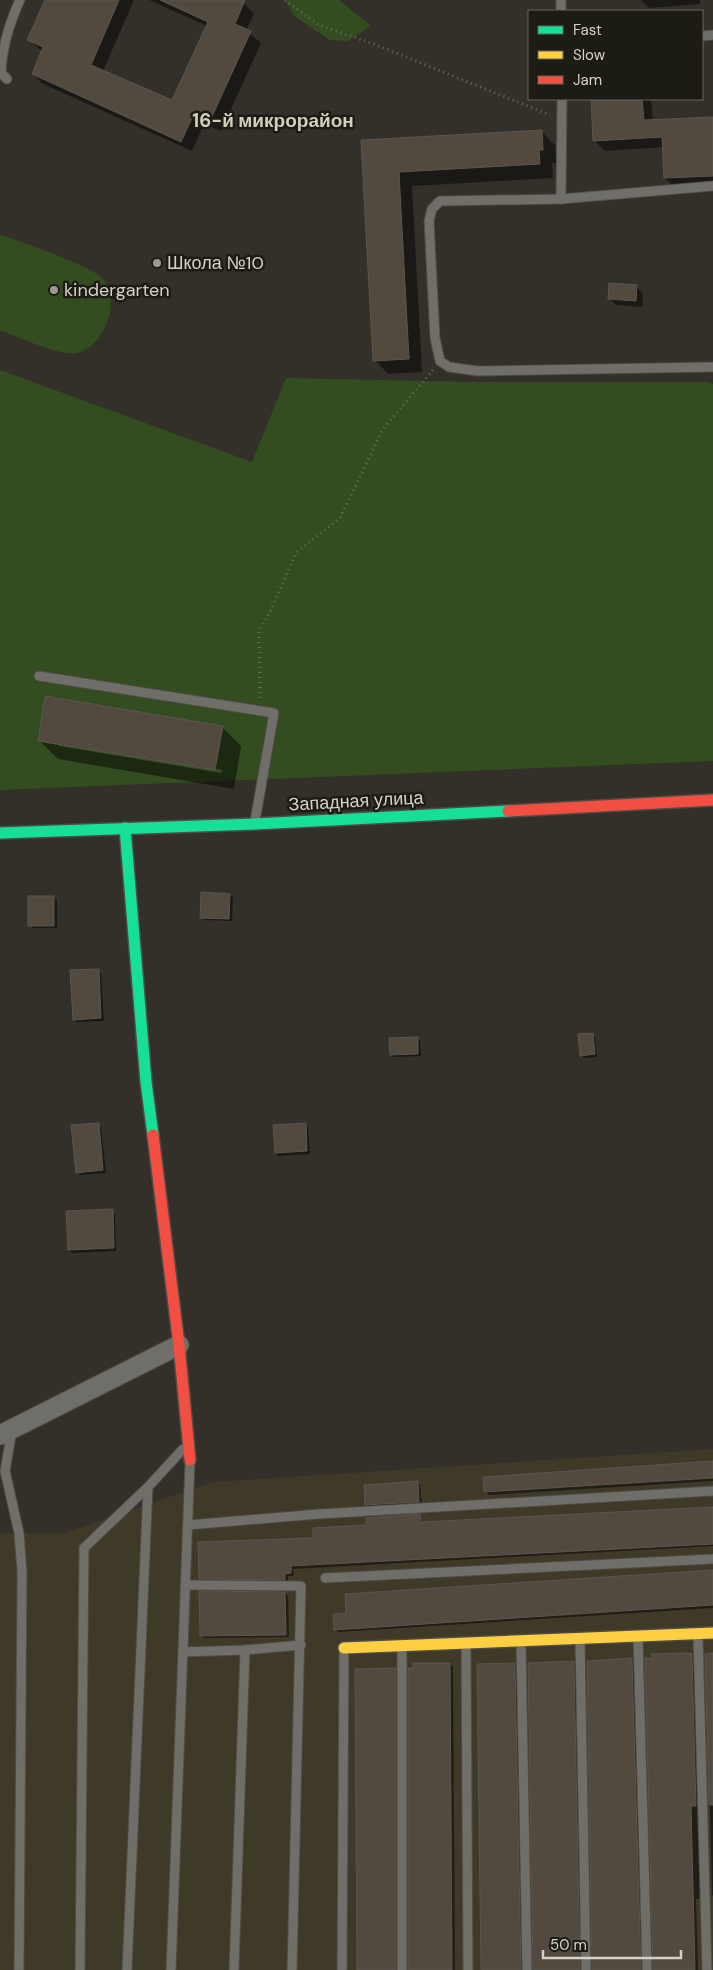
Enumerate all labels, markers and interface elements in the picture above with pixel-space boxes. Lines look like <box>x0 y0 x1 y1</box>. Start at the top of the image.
legend <box>528 10 703 100</box>
text: Fast <box>573 20 602 40</box>
text: Slow <box>573 45 606 65</box>
text: Jam <box>573 70 602 90</box>
district label: 16-й микрорайон <box>192 108 354 133</box>
place label: Школа №10 <box>167 251 264 275</box>
marker: Школа №10 <box>151 257 163 269</box>
place label: kindergarten <box>64 278 170 302</box>
marker: kindergarten <box>48 284 60 296</box>
street label: Западная улица <box>288 785 425 817</box>
scale bar <box>543 1928 680 1960</box>
text: 50 m <box>550 1935 587 1955</box>

